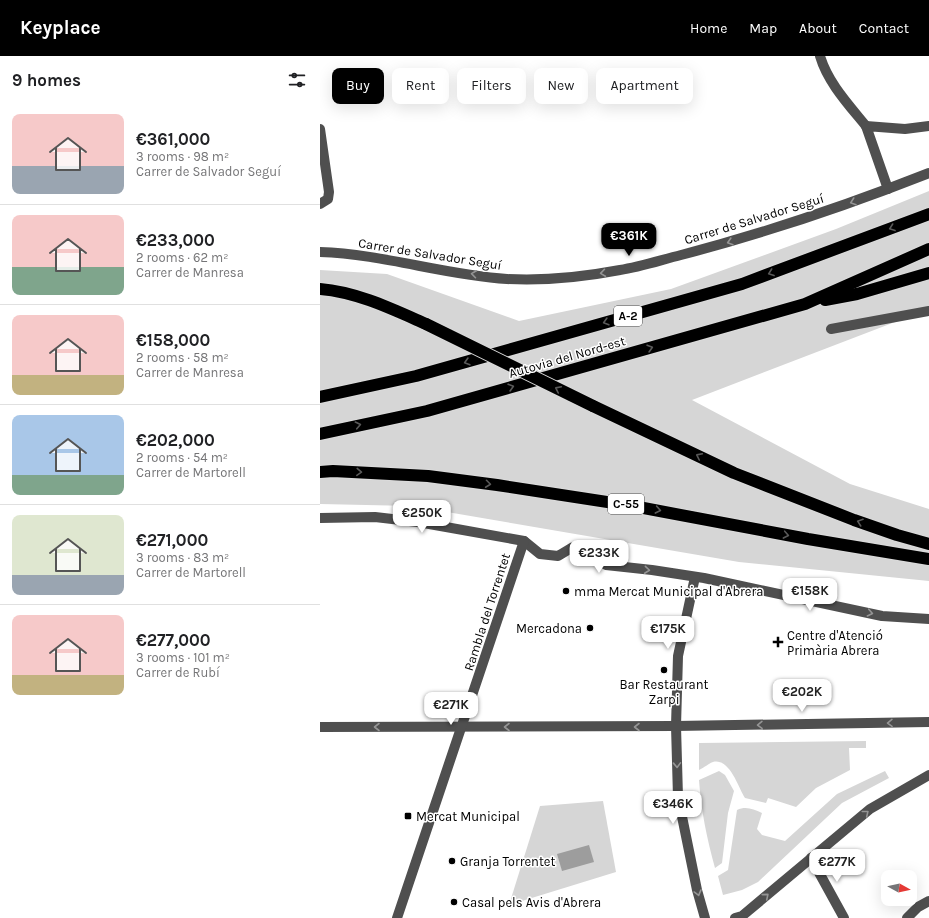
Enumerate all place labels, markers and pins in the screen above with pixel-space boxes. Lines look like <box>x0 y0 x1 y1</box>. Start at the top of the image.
pin: €361K <box>601 223 657 257</box>
pin: €250K <box>394 500 450 534</box>
pin: €233K <box>571 540 627 574</box>
pin: €158K <box>782 578 838 612</box>
place label: mma Mercat Municipal d'Abrera <box>574 584 763 599</box>
marker: mma Mercat Municipal d'Abrera <box>561 586 571 596</box>
pin: €175K <box>640 616 696 650</box>
place label: Mercadona <box>516 621 582 636</box>
marker: Mercadona <box>585 623 595 633</box>
place label: Centre d'Atenció Primària Abrera <box>787 628 883 658</box>
marker: Centre d'Atenció Primària Abrera <box>772 636 784 648</box>
marker: Bar Restaurant Zarpi <box>659 665 669 675</box>
place label: Bar Restaurant Zarpi <box>620 677 709 707</box>
pin: €202K <box>774 679 830 713</box>
pin: €271K <box>423 692 479 726</box>
pin: €346K <box>645 791 701 825</box>
place label: Mercat Municipal <box>416 809 520 824</box>
marker: Mercat Municipal <box>403 811 413 821</box>
pin: €277K <box>809 849 865 883</box>
place label: Granja Torrentet <box>460 854 555 869</box>
marker: Granja Torrentet <box>447 856 457 866</box>
place label: Casal pels Avis d'Abrera <box>462 895 601 910</box>
marker: Casal pels Avis d'Abrera <box>449 897 459 907</box>

